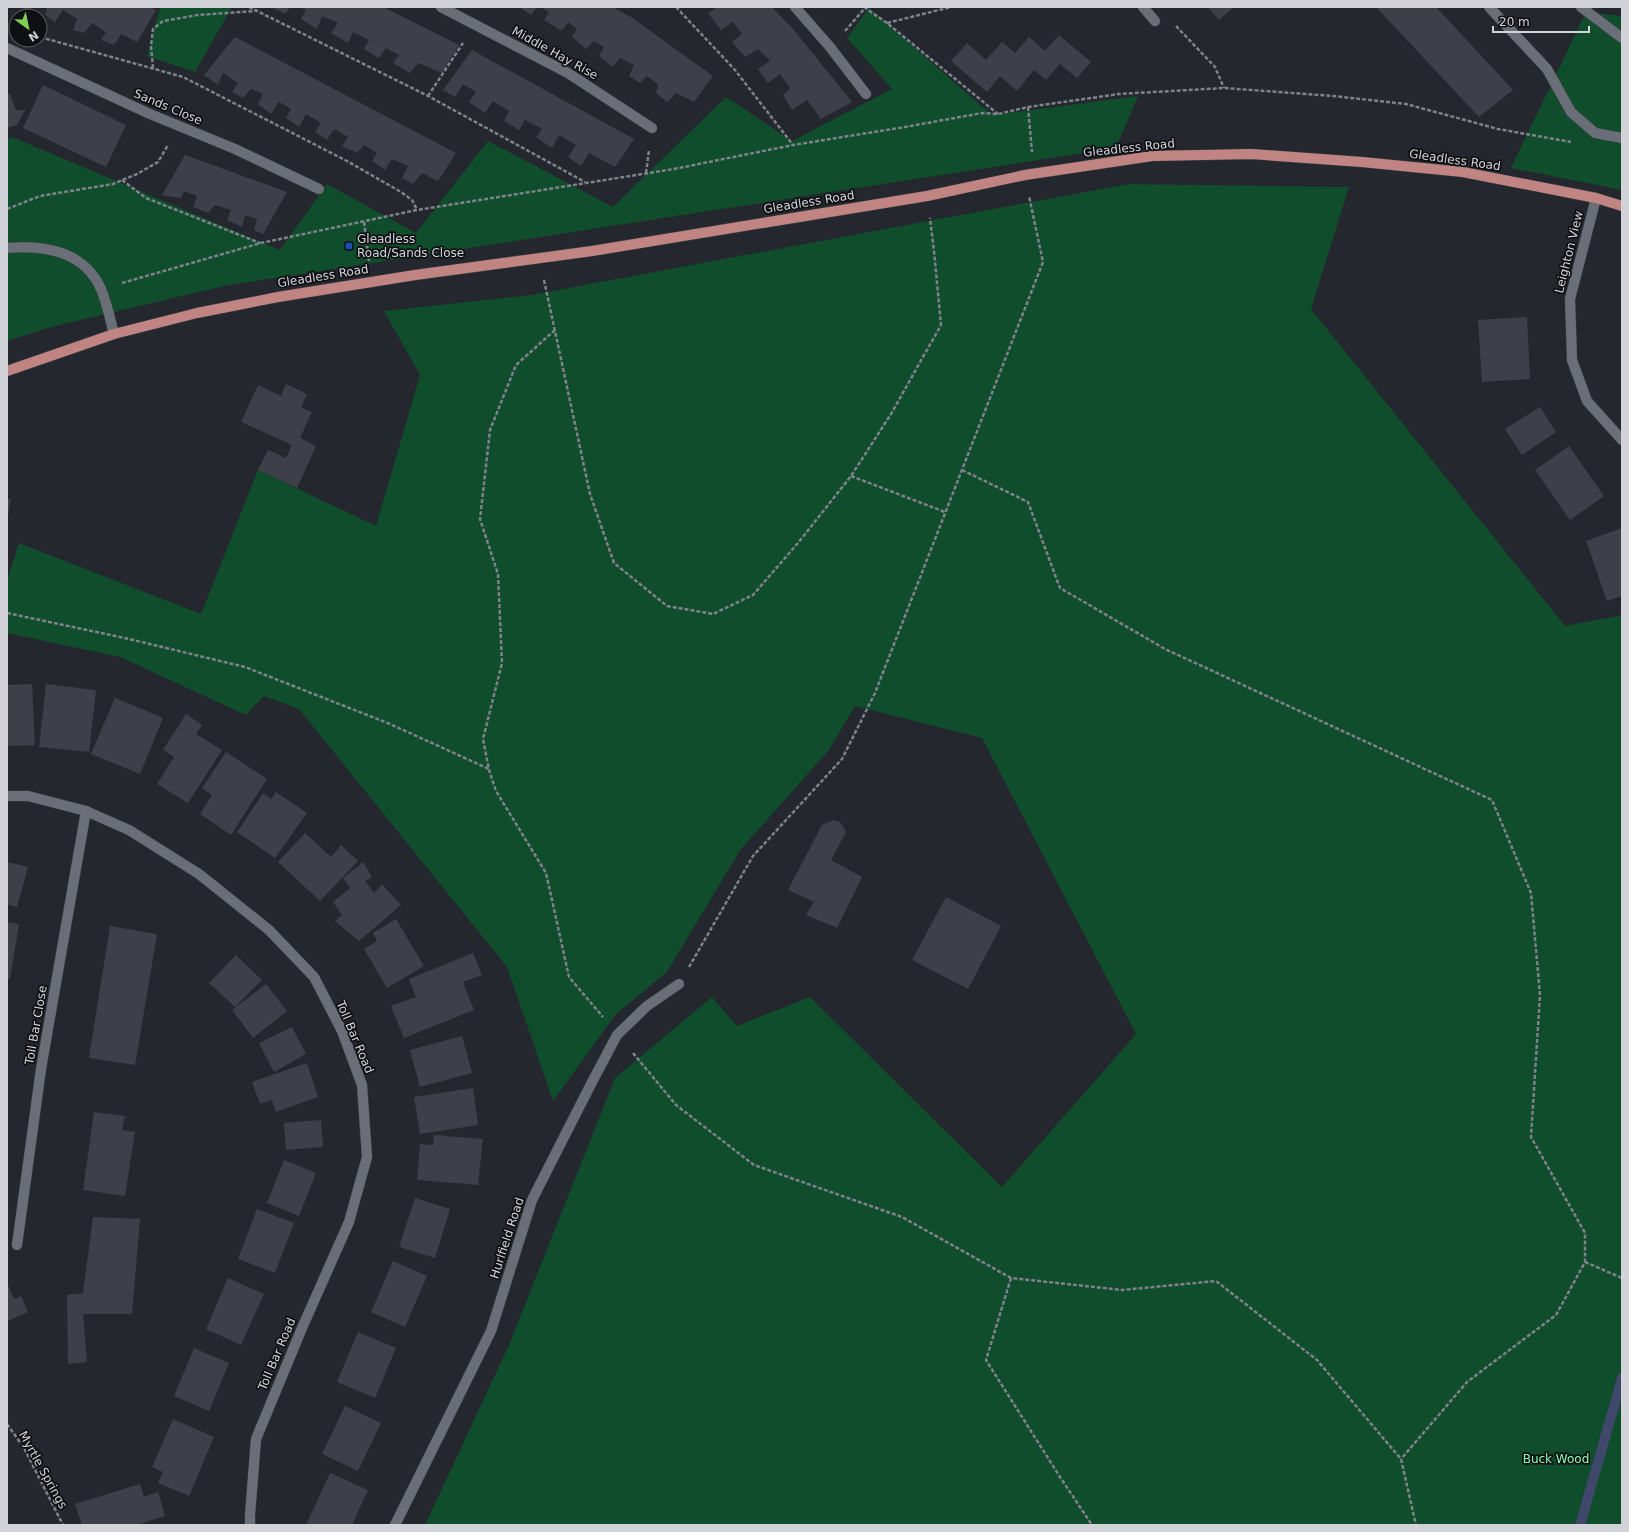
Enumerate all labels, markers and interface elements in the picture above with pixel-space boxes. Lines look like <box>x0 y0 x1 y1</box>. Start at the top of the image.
north arrow <box>8 8 48 48</box>
scale bar <box>1493 8 1589 34</box>
text: 20 m <box>1499 15 1530 29</box>
street label: Middle Hay Rise <box>510 24 600 82</box>
text: N <box>26 28 41 44</box>
street label: Sands Close <box>132 86 204 128</box>
street label: Gleadless Road <box>1082 136 1176 160</box>
street label: Gleadless Road <box>1408 147 1502 173</box>
street label: Gleadless Road <box>762 188 856 216</box>
street label: Leighton View <box>1552 209 1586 295</box>
place label: Gleadless Road/Sands Close <box>357 232 464 260</box>
marker: Gleadless Road/Sands Close <box>344 241 354 251</box>
street label: Gleadless Road <box>276 262 370 290</box>
street label: Toll Bar Close <box>22 984 50 1067</box>
street label: Toll Bar Road <box>333 998 377 1075</box>
street label: Hurlfield Road <box>487 1196 527 1280</box>
street label: Toll Bar Road <box>255 1316 299 1393</box>
street label: Myrtle Springs <box>16 1429 70 1511</box>
park label: Buck Wood <box>1523 1452 1589 1466</box>

